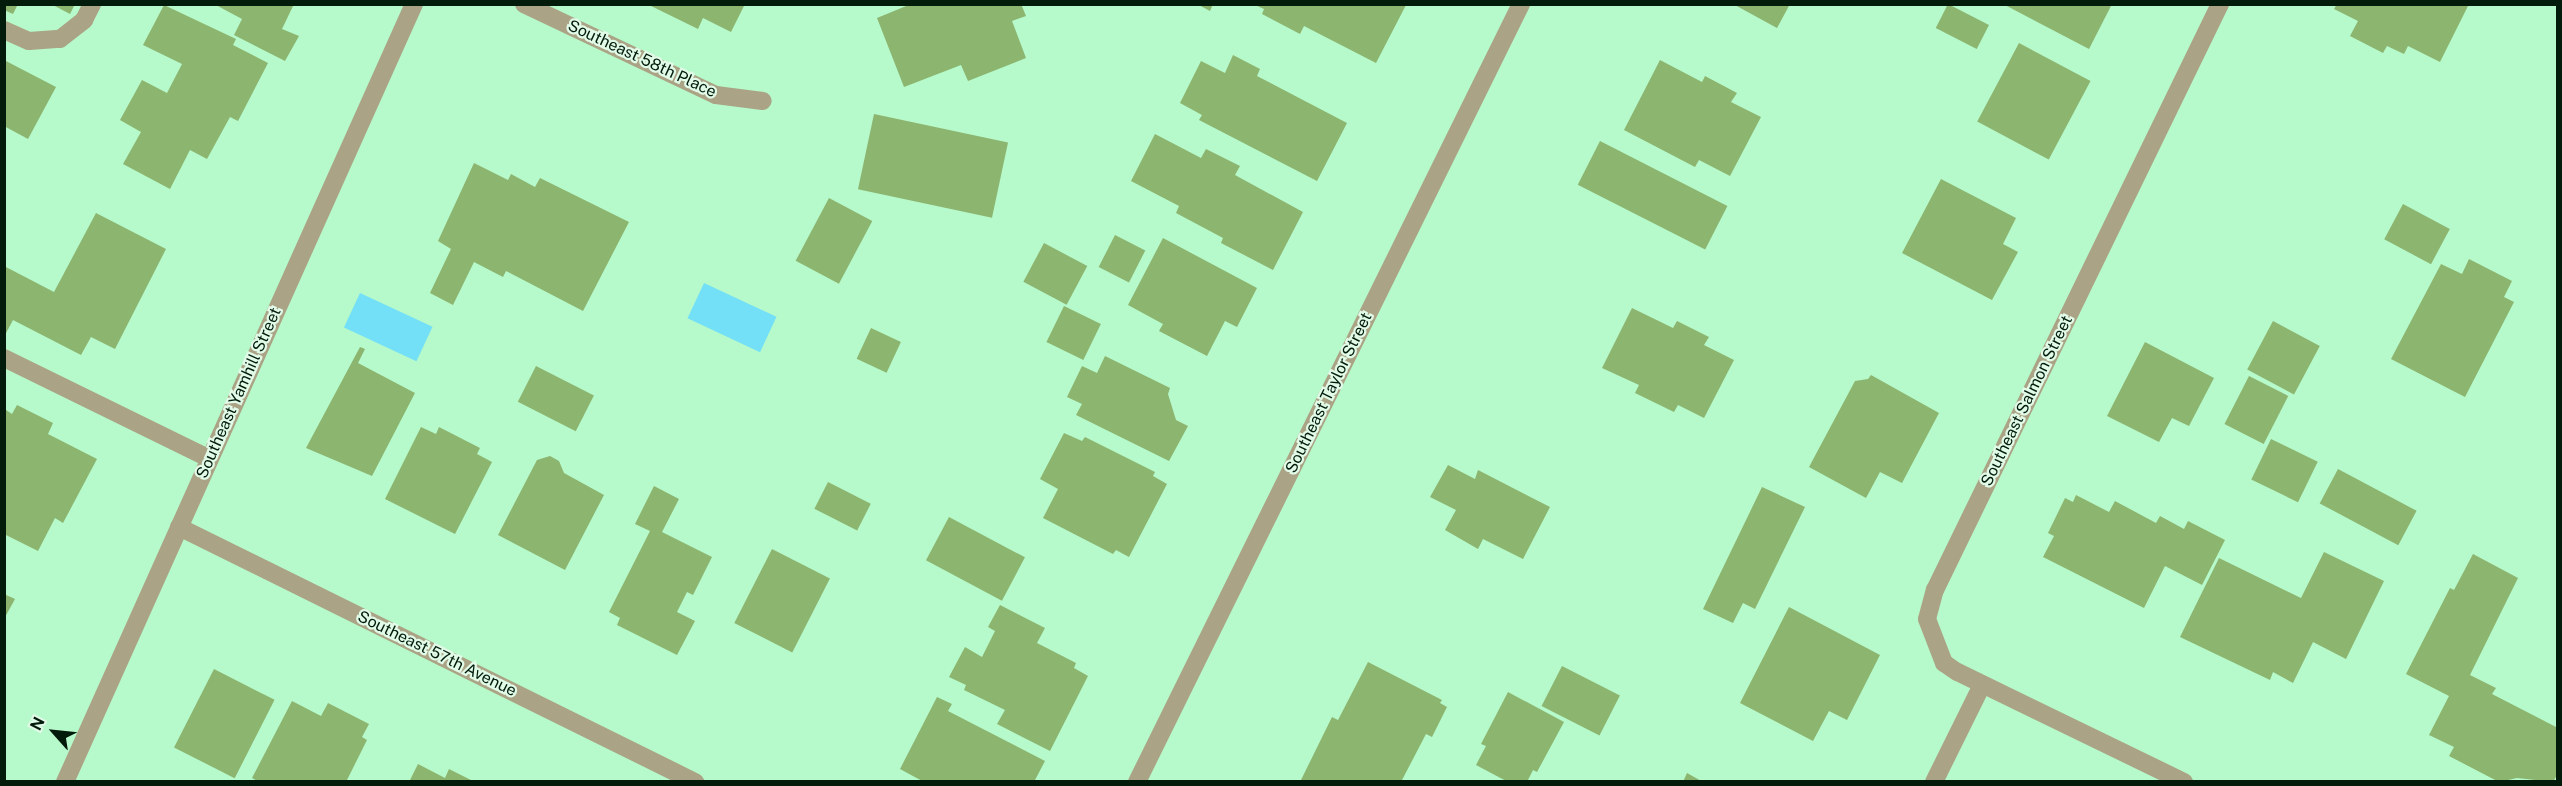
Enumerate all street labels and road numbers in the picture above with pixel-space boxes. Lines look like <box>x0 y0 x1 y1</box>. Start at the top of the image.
street label: Southeast 58th Place <box>565 16 719 102</box>
street label: Southeast Yamhill Street <box>193 305 285 481</box>
street label: Southeast Taylor Street <box>1282 310 1376 476</box>
street label: Southeast Salmon Street <box>1977 313 2077 489</box>
street label: Southeast 57th Avenue <box>354 607 520 701</box>

